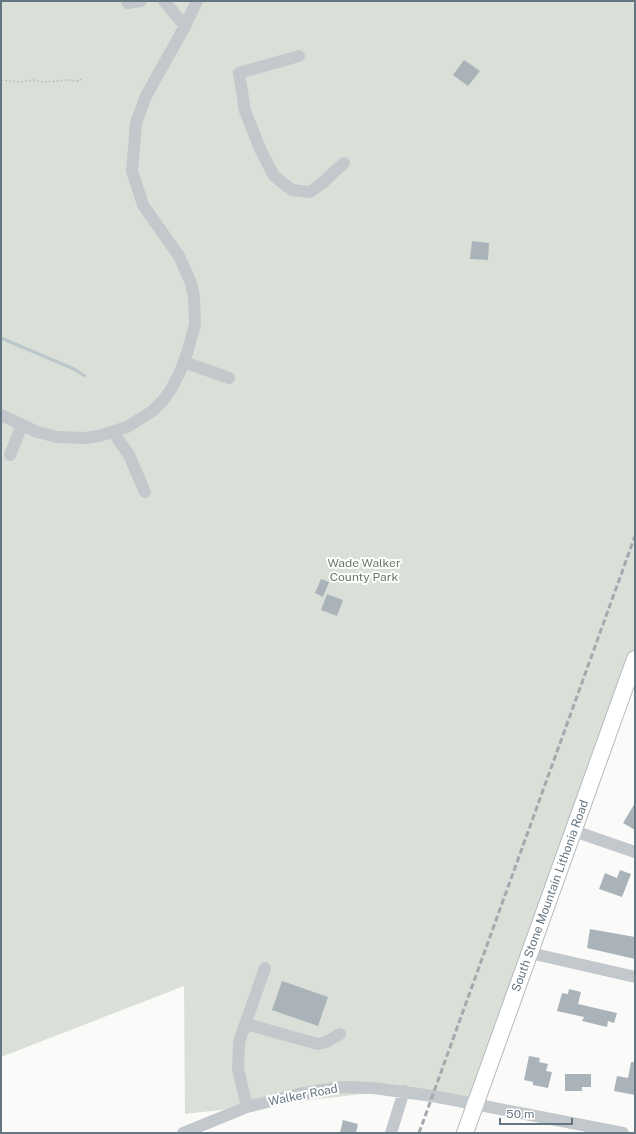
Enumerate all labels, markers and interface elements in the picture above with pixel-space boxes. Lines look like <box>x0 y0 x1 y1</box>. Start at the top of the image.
park label: Wade Walker County Park <box>327 556 401 584</box>
street label: South Stone Mountain Lithonia Road <box>509 798 591 994</box>
street label: Walker Road <box>267 1081 339 1109</box>
scale bar <box>500 1100 572 1126</box>
text: 50 m <box>506 1107 534 1121</box>

